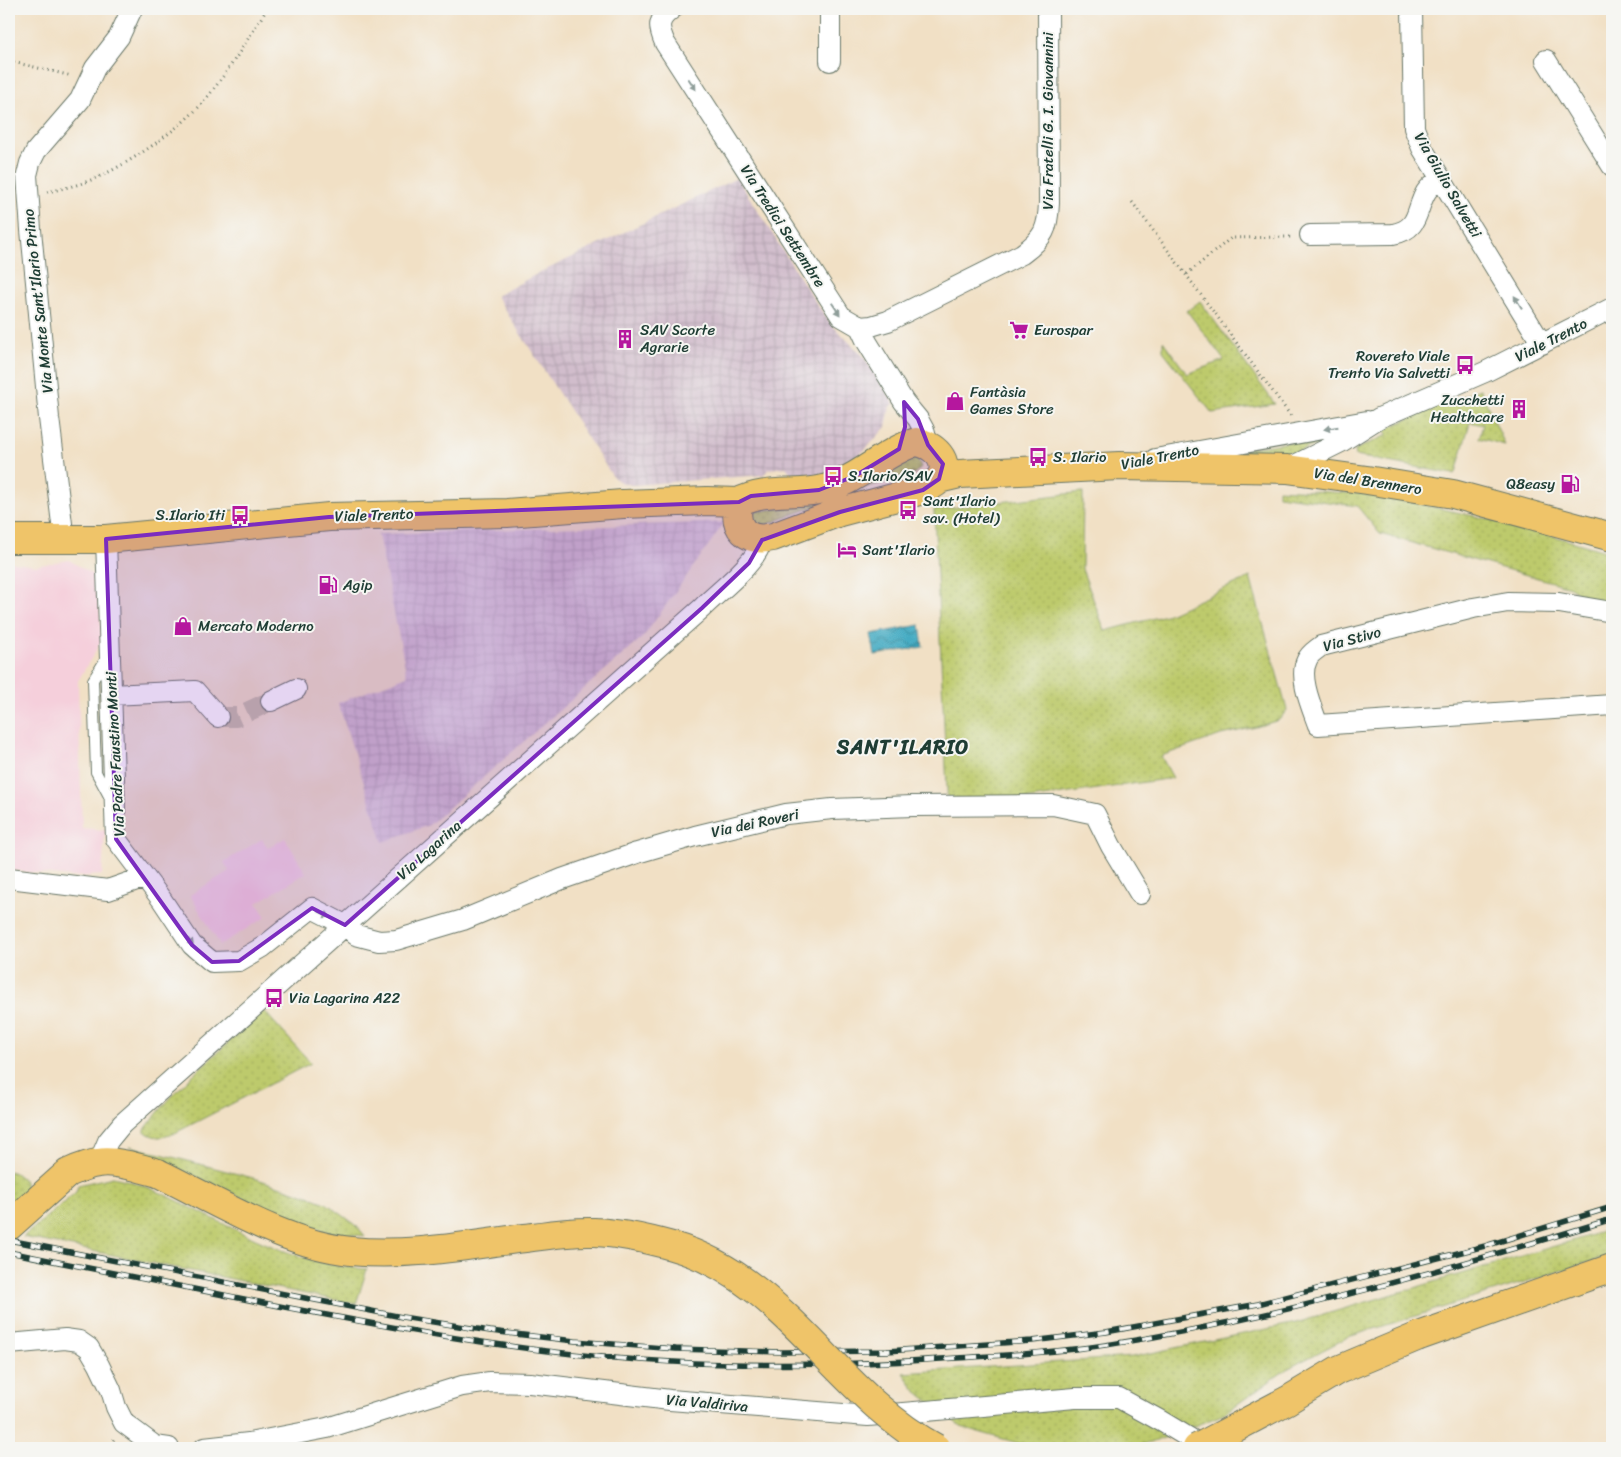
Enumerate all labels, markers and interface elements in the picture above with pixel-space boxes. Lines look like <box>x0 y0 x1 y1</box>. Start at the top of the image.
street label: Via Fratelli G. I. Giovannini <box>1035 31 1061 210</box>
one-way arrow <box>687 77 697 91</box>
street label: Via Giulio Salvetti <box>1407 127 1489 243</box>
street label: Via Tredici Settembre <box>733 159 833 293</box>
street label: Via Monte Sant'Ilario Primo <box>15 207 61 394</box>
one-way arrow <box>1513 296 1522 309</box>
one-way arrow <box>832 302 841 316</box>
street label: Viale Trento <box>1510 310 1592 369</box>
place label: SAV Scorte Agrarie <box>639 317 715 360</box>
place label: Eurospar <box>1034 317 1093 343</box>
supermarket icon: Eurospar <box>1008 319 1030 341</box>
building icon: SAV Scorte Agrarie <box>614 328 636 350</box>
place label: Rovereto Viale Trento Via Salvetti <box>1328 343 1451 386</box>
bus stop icon: Rovereto Viale Trento Via Salvetti <box>1454 354 1476 376</box>
place label: Fantàsia Games Store <box>970 379 1054 422</box>
place label: Zucchetti Healthcare <box>1431 387 1505 430</box>
shop icon: Fantàsia Games Store <box>944 390 966 412</box>
building icon: Zucchetti Healthcare <box>1508 398 1530 420</box>
one-way arrow <box>1323 424 1339 432</box>
street label: Viale Trento <box>1119 437 1202 477</box>
place label: S. Ilario <box>1053 444 1107 470</box>
bus stop icon: S. Ilario <box>1027 446 1049 468</box>
street label: Via del Brennero <box>1312 460 1424 502</box>
place label: S.Ilario/SAV <box>848 463 934 489</box>
bus stop icon: S.Ilario/SAV <box>822 465 844 487</box>
place label: Q8easy <box>1506 471 1555 497</box>
fuel station icon: Q8easy <box>1559 473 1581 495</box>
place label: Sant'Ilario sav. (Hotel) <box>922 488 1000 531</box>
bus stop icon: Sant'Ilario sav. (Hotel) <box>897 499 919 521</box>
street label: Viale Trento <box>334 501 414 529</box>
place label: S.Ilario Iti <box>156 502 226 528</box>
bus stop icon: S.Ilario Iti <box>229 504 251 526</box>
place label: Sant'Ilario <box>862 537 935 563</box>
hotel icon: Sant'Ilario <box>836 539 858 561</box>
place label: Agip <box>342 572 373 598</box>
fuel station icon: Agip <box>317 574 339 596</box>
place label: Mercato Moderno <box>198 613 314 639</box>
shop icon: Mercato Moderno <box>172 615 194 637</box>
street label: Via Stivo <box>1320 619 1384 659</box>
street label: Via Padre Faustino Monti <box>98 670 132 837</box>
district label: SANT'ILARIO <box>836 730 969 765</box>
street label: Via dei Roveri <box>709 801 802 845</box>
street label: Via Lagarina <box>391 813 468 886</box>
one-way arrow <box>317 910 331 918</box>
one-way arrow <box>184 933 194 947</box>
place label: Via Lagarina A22 <box>289 985 400 1011</box>
bus stop icon: Via Lagarina A22 <box>263 987 285 1009</box>
street label: Via Valdiriva <box>665 1386 749 1420</box>

